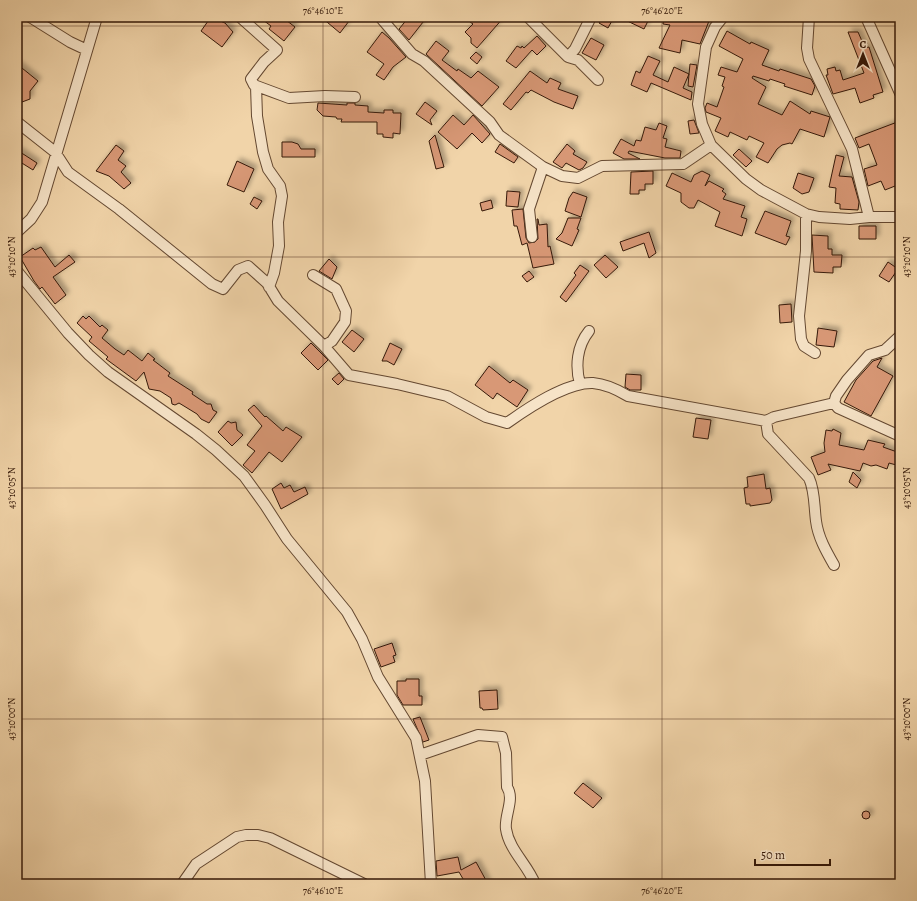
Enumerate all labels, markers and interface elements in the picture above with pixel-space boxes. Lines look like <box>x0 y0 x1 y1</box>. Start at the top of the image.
text: 76°46'10"E <box>303 4 343 17</box>
text: 76°46'20"E <box>641 4 683 17</box>
north arrow <box>843 34 883 74</box>
text: С <box>860 37 867 52</box>
text: 43°10'10"N <box>5 236 18 278</box>
text: 43°10'10"N <box>900 236 913 278</box>
text: 43°10'05"N <box>5 467 18 509</box>
text: 43°10'05"N <box>900 467 913 509</box>
text: 43°10'00"N <box>5 697 18 741</box>
text: 43°10'00"N <box>900 697 913 741</box>
scale bar <box>755 841 830 867</box>
text: 50 m <box>761 847 785 863</box>
text: 76°46'10"E <box>303 884 343 897</box>
text: 76°46'20"E <box>641 884 683 897</box>

